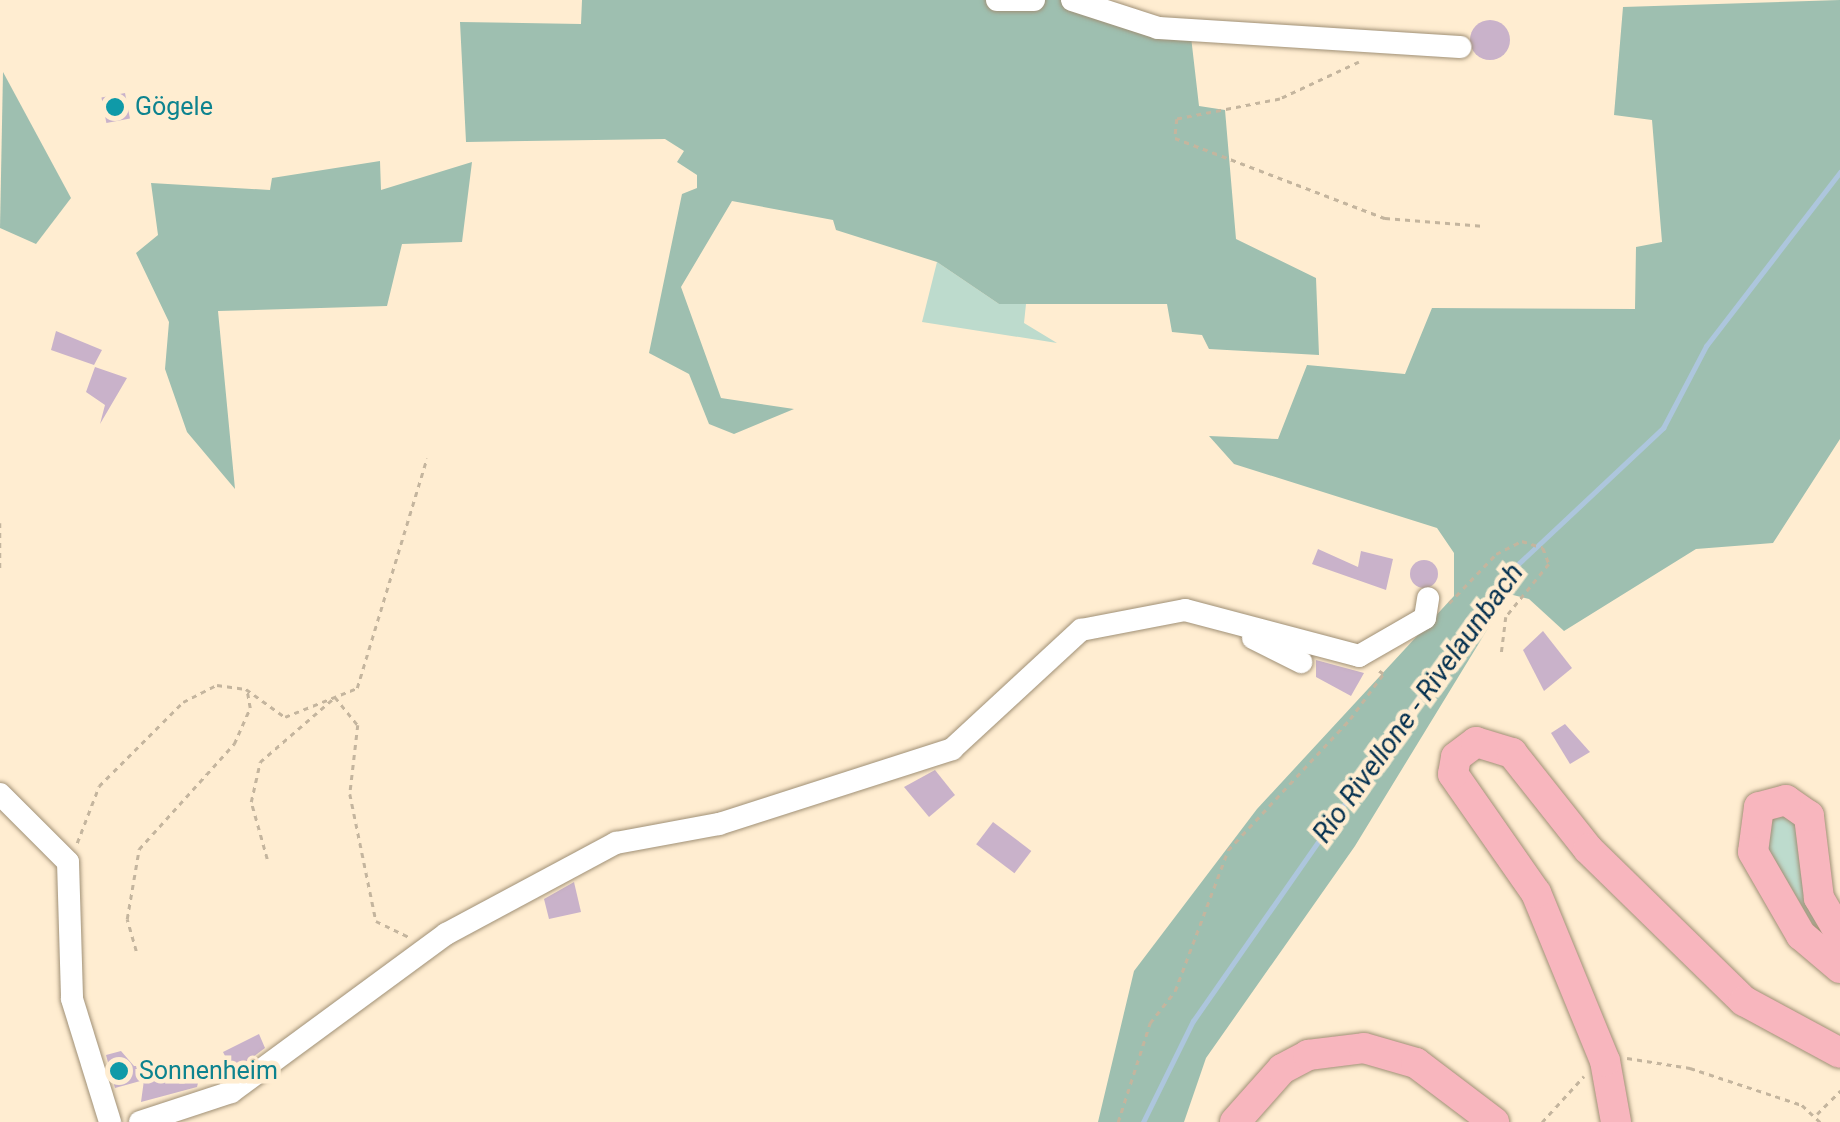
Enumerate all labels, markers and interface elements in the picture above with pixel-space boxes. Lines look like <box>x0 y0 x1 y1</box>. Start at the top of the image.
place label: Gögele <box>135 92 213 122</box>
marker: Gögele <box>104 96 126 118</box>
water label: Rio Rivellone - Rivelaunbach <box>1305 557 1531 849</box>
place label: Sonnenheim <box>139 1056 278 1086</box>
marker: Sonnenheim <box>108 1060 130 1082</box>

